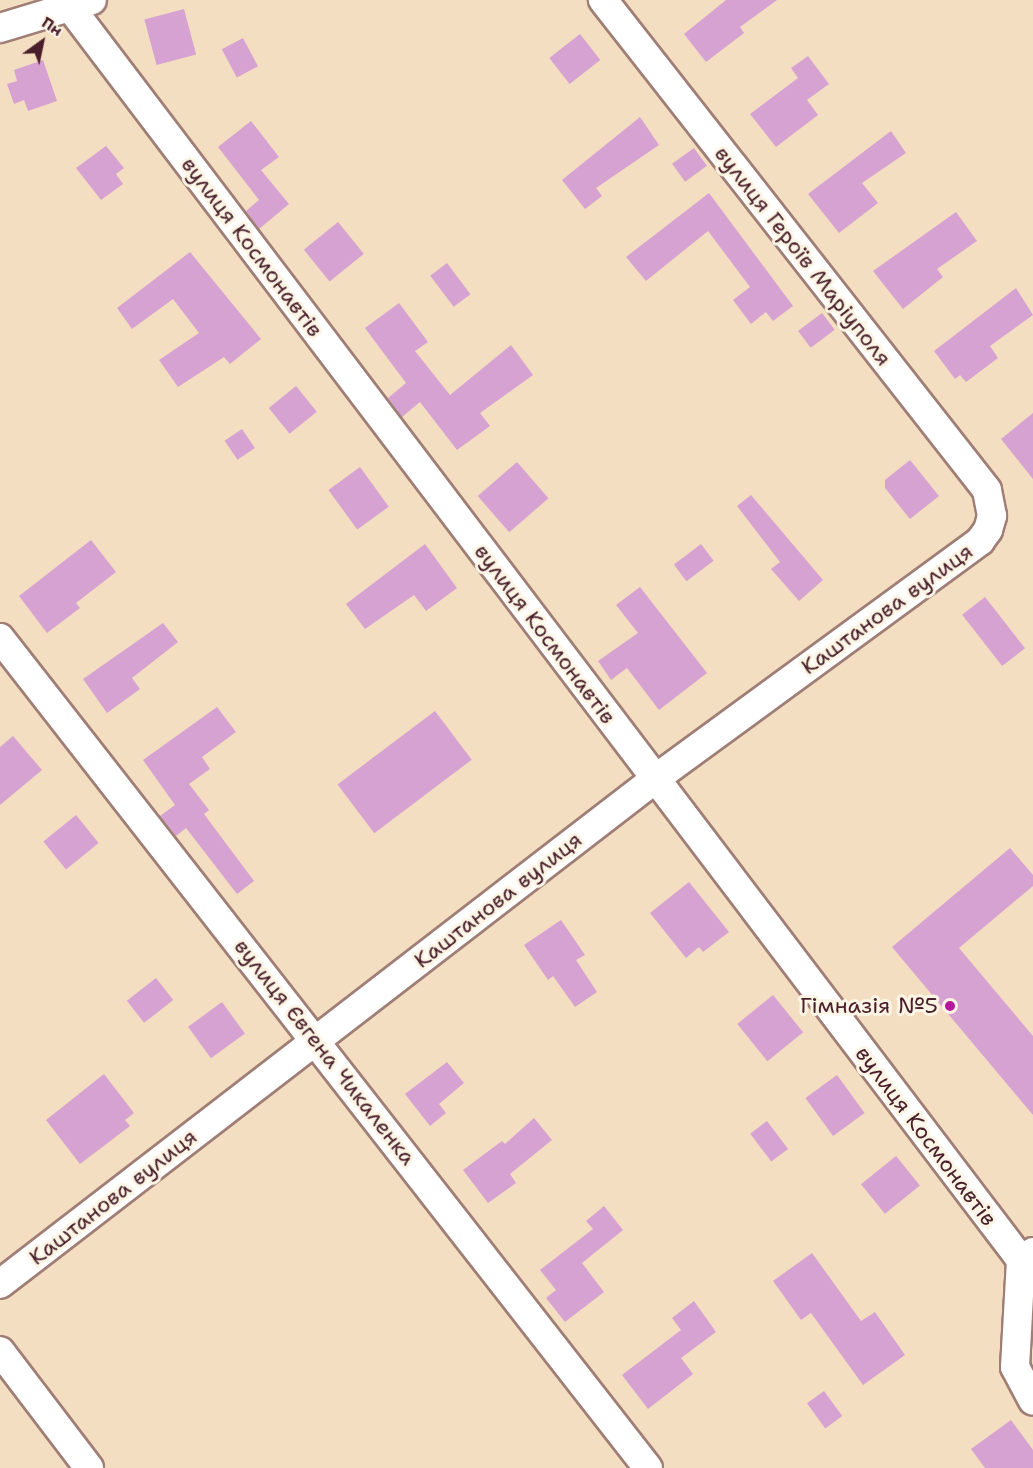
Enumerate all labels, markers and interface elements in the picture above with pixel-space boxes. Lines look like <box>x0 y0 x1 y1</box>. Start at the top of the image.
north arrow <box>12 12 72 72</box>
text: Пн <box>37 12 67 41</box>
street label: вулиця Героїв Маріуполя <box>709 141 897 371</box>
street label: вулиця Космонавтів <box>176 152 328 342</box>
street label: Каштанова вулиця <box>796 538 978 680</box>
street label: вулиця Космонавтів <box>469 539 621 729</box>
street label: Каштанова вулиця <box>409 826 587 974</box>
street label: вулиця Євгена Чикаленка <box>229 934 421 1170</box>
place label: Гімназія №5 <box>800 993 938 1019</box>
marker: Гімназія №5 <box>943 999 957 1013</box>
street label: вулиця Космонавтів <box>850 1041 1002 1231</box>
street label: Каштанова вулиця <box>24 1123 202 1271</box>

